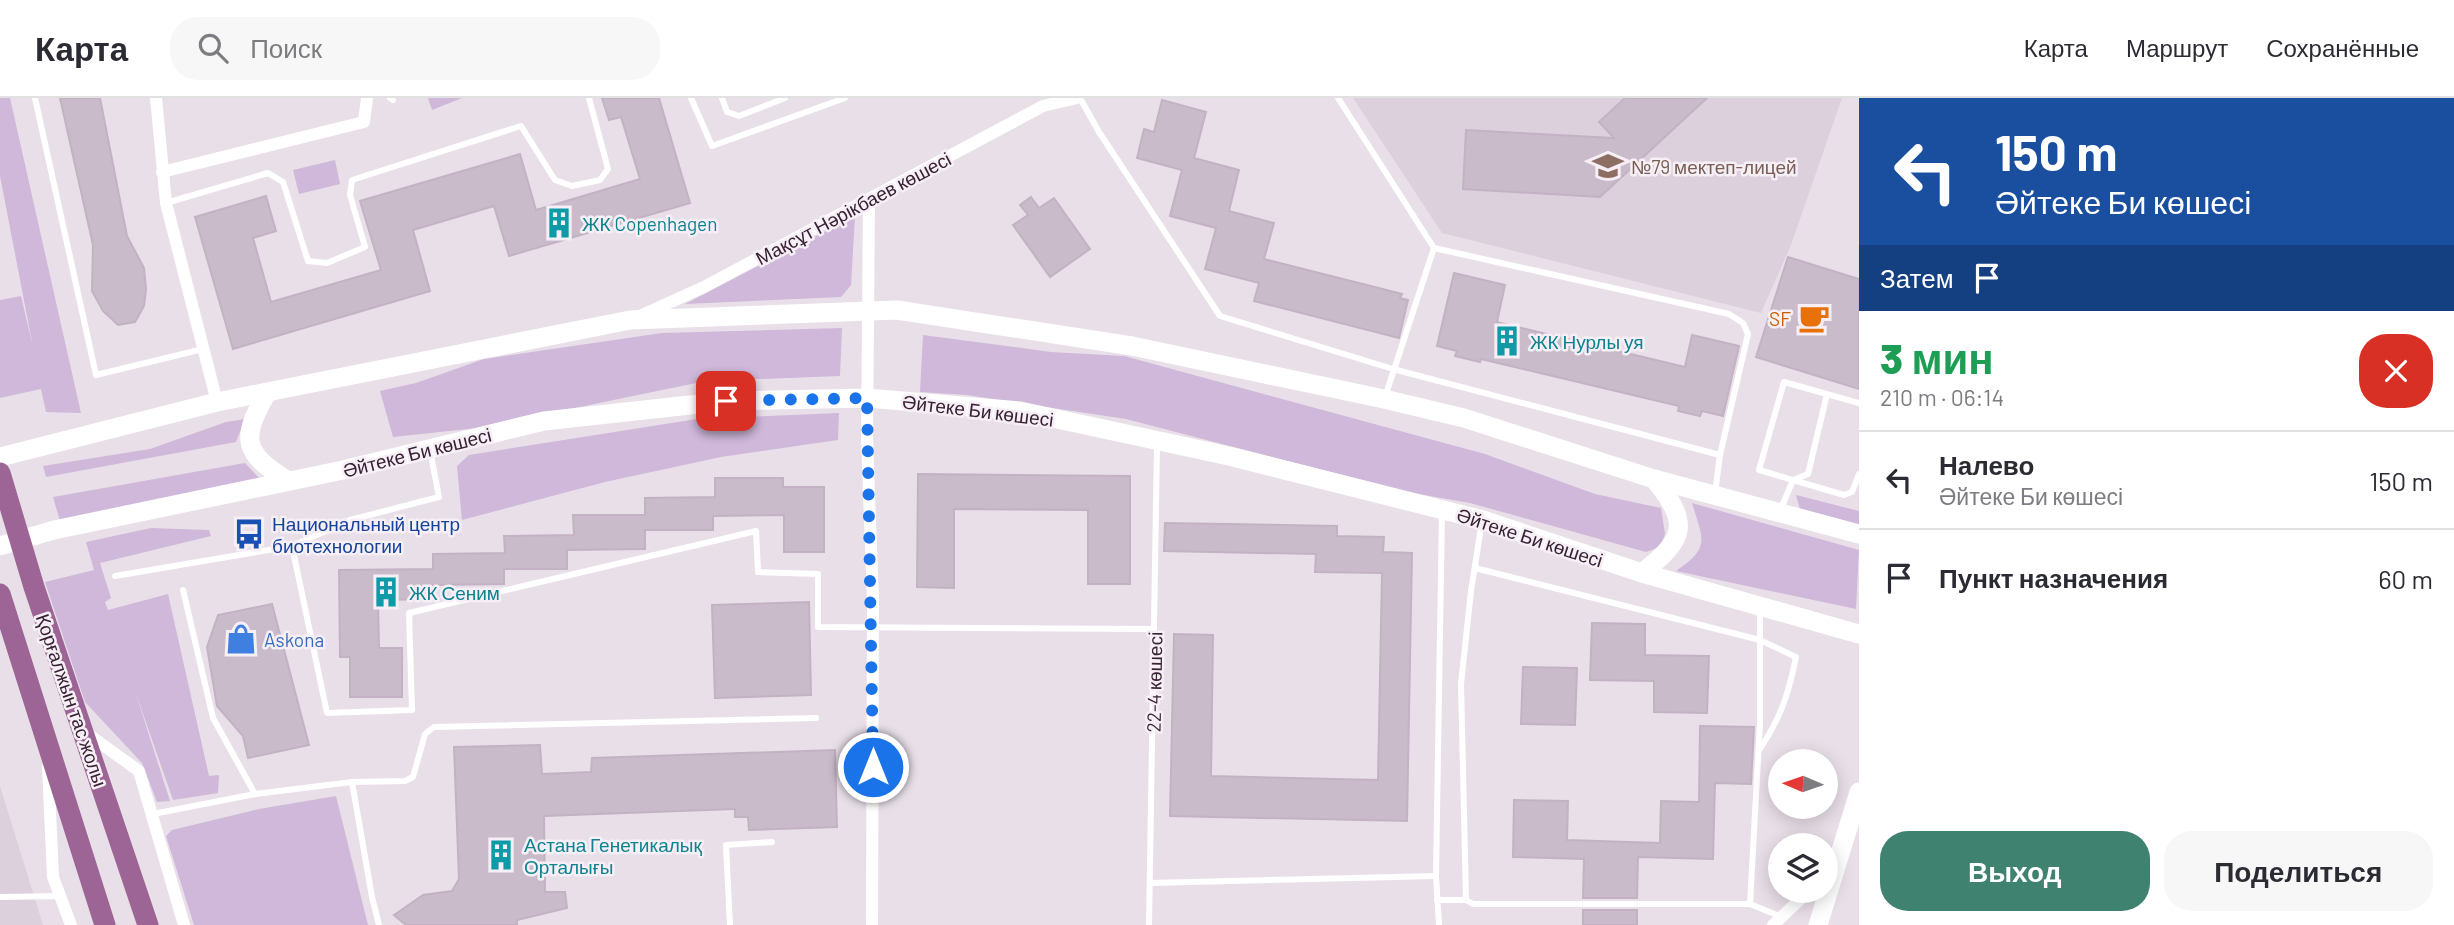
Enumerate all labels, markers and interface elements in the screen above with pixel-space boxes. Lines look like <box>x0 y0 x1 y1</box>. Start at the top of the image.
search box <box>170 17 660 80</box>
text: Карта <box>35 28 128 68</box>
icon: search <box>194 29 232 67</box>
text: Поиск <box>250 32 322 63</box>
text: Карта <box>2024 33 2088 62</box>
text: Маршрут <box>2126 33 2228 62</box>
text: Сохранённые <box>2266 33 2419 62</box>
text: 150 m <box>1995 122 2117 181</box>
icon: left <box>1880 126 1971 217</box>
street label: Мақсұт Нәрікбаев көшесі <box>751 147 955 269</box>
school or university icon: №79 мектеп-лицей <box>1591 149 1625 183</box>
place label: №79 мектеп-лицей <box>1631 155 1797 178</box>
text: Әйтеке Би көшесі <box>1995 182 2251 220</box>
building icon: ЖК Copenhagen <box>542 206 576 240</box>
place label: ЖК Copenhagen <box>582 212 717 235</box>
icon: arrive <box>1968 259 2006 297</box>
text: Затем <box>1880 262 1954 293</box>
cafe icon: SF <box>1797 301 1831 335</box>
place label: SF <box>1769 307 1791 330</box>
building icon: ЖК Нурлы уя <box>1490 324 1524 358</box>
place label: ЖК Нурлы уя <box>1530 330 1643 353</box>
text: 3 мин <box>1880 332 1994 382</box>
button: close <box>2359 334 2433 408</box>
pin <box>696 371 756 431</box>
icon: arrive <box>707 382 745 420</box>
text: 210 m · 06:14 <box>1880 383 2004 411</box>
street label: Әйтеке Би көшесі <box>901 389 1055 431</box>
street label: Әйтеке Би көшесі <box>340 422 494 482</box>
text: Налево <box>1939 449 2034 480</box>
icon: left <box>1880 461 1918 499</box>
text: 150 m <box>2369 465 2433 496</box>
text: Әйтеке Би көшесі <box>1939 482 2123 510</box>
street label: Әйтеке Би көшесі <box>1454 503 1606 571</box>
place label: Национальный центр биотехнологии <box>272 512 460 557</box>
bus stop icon: Национальный центр биотехнологии <box>232 517 266 551</box>
icon: arrive <box>1880 559 1918 597</box>
text: Пункт назначения <box>1939 562 2168 593</box>
text: 60 m <box>2378 563 2433 594</box>
building icon: ЖК Сеним <box>369 575 403 609</box>
place label: ЖК Сеним <box>409 581 500 604</box>
street label: Қорғалжын тас жолы <box>32 610 112 790</box>
shop icon: Askona <box>224 622 258 656</box>
place label: Askona <box>264 628 324 651</box>
street label: 22-4 көшесі <box>1142 632 1166 732</box>
position arrow <box>836 730 910 804</box>
north arrow <box>1768 749 1838 819</box>
map controls <box>1768 749 1838 903</box>
button: Выход <box>1880 831 2150 911</box>
button: Поделиться <box>2164 831 2433 911</box>
place label: Астана Генетикалық Орталығы <box>524 833 702 878</box>
button: layers <box>1768 833 1838 903</box>
building icon: Астана Генетикалық Орталығы <box>484 838 518 872</box>

